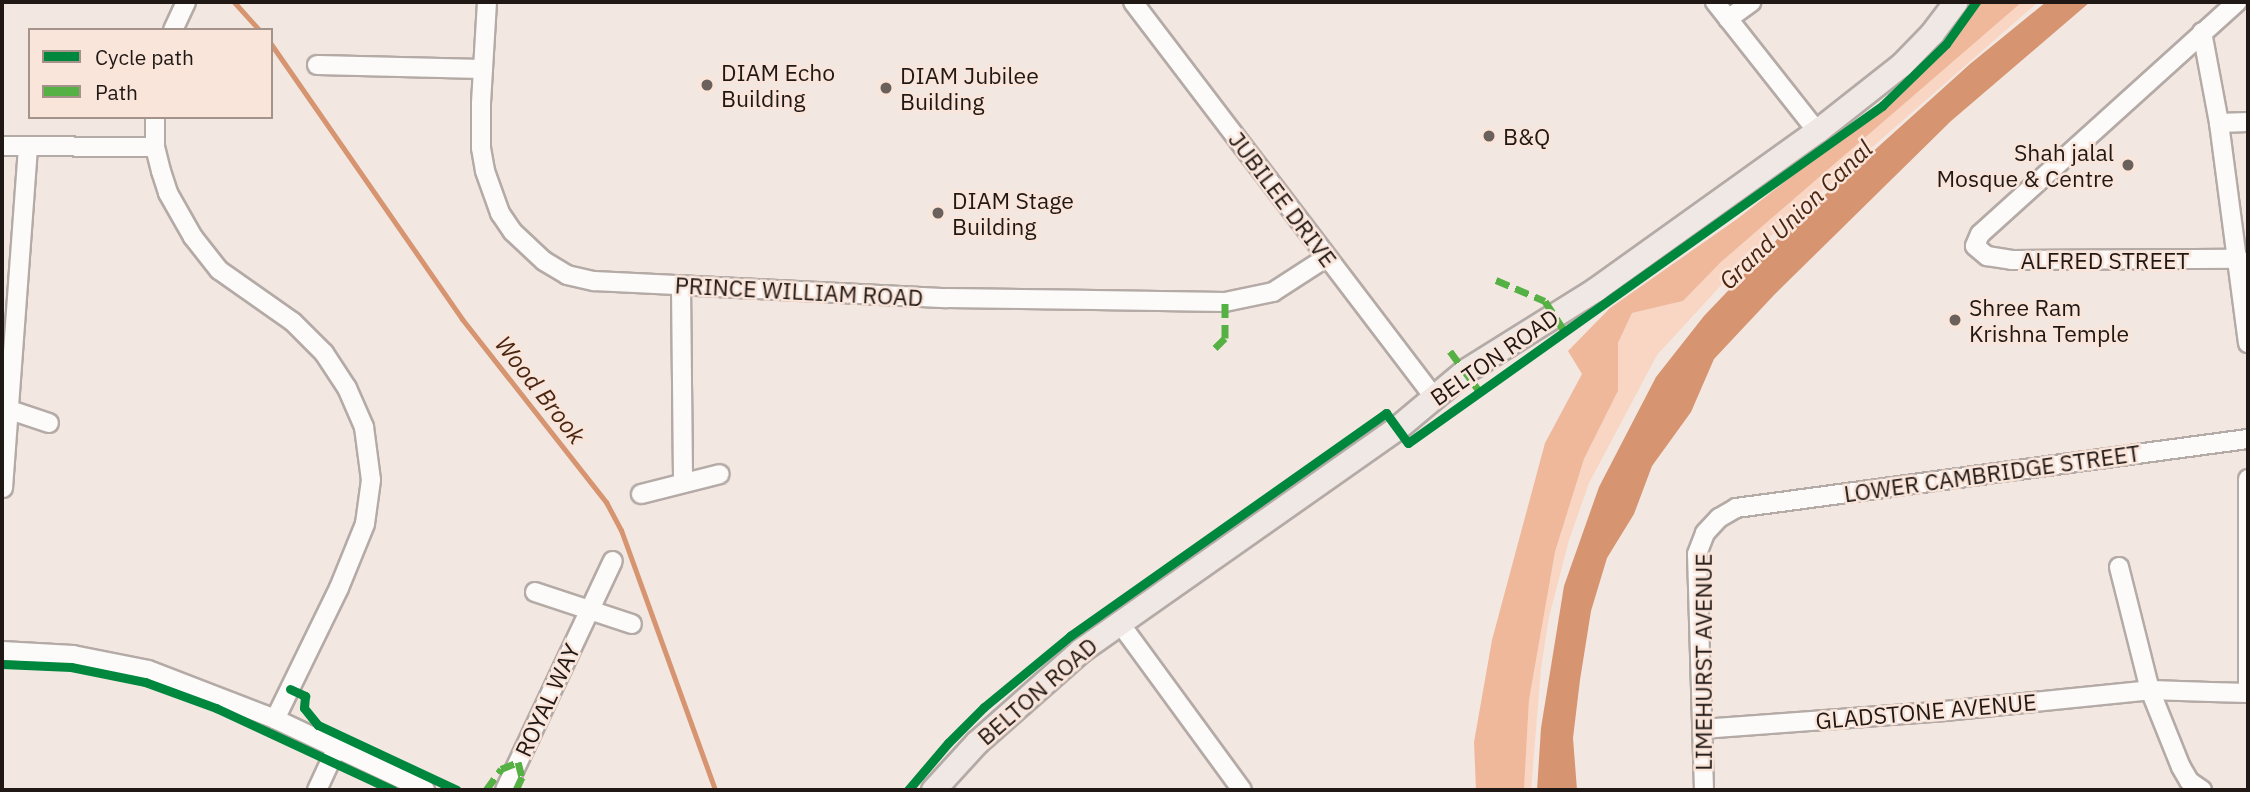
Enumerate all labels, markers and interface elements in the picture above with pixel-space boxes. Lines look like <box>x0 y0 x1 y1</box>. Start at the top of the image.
legend <box>28 28 273 119</box>
text: Cycle path <box>95 43 194 71</box>
place label: DIAM Echo Building <box>721 58 835 112</box>
place label: DIAM Jubilee Building <box>900 61 1039 115</box>
marker: DIAM Echo Building <box>699 77 715 93</box>
text: Path <box>95 78 138 106</box>
marker: DIAM Jubilee Building <box>878 80 894 96</box>
place label: B&Q <box>1503 122 1550 150</box>
street label: JUBILEE DRIVE <box>1223 126 1343 272</box>
marker: B&Q <box>1481 128 1497 144</box>
water label: Grand Union Canal <box>1713 135 1879 295</box>
place label: Shah jalal Mosque & Centre <box>1936 138 2114 192</box>
marker: Shah jalal Mosque & Centre <box>2120 157 2136 173</box>
place label: DIAM Stage Building <box>952 186 1074 240</box>
marker: DIAM Stage Building <box>930 205 946 221</box>
street label: ALFRED STREET <box>2020 246 2190 274</box>
street label: PRINCE WILLIAM ROAD <box>674 271 924 311</box>
place label: Shree Ram Krishna Temple <box>1969 293 2129 347</box>
street label: BELTON ROAD <box>1425 303 1563 411</box>
marker: Shree Ram Krishna Temple <box>1947 312 1963 328</box>
water label: Wood Brook <box>489 330 591 450</box>
street label: LOWER CAMBRIDGE STREET <box>1842 439 2142 507</box>
street label: LIMEHURST AVENUE <box>1689 553 1717 771</box>
street label: BELTON ROAD <box>971 632 1103 750</box>
street label: ROYAL WAY <box>509 639 585 761</box>
street label: GLADSTONE AVENUE <box>1814 688 2038 734</box>

